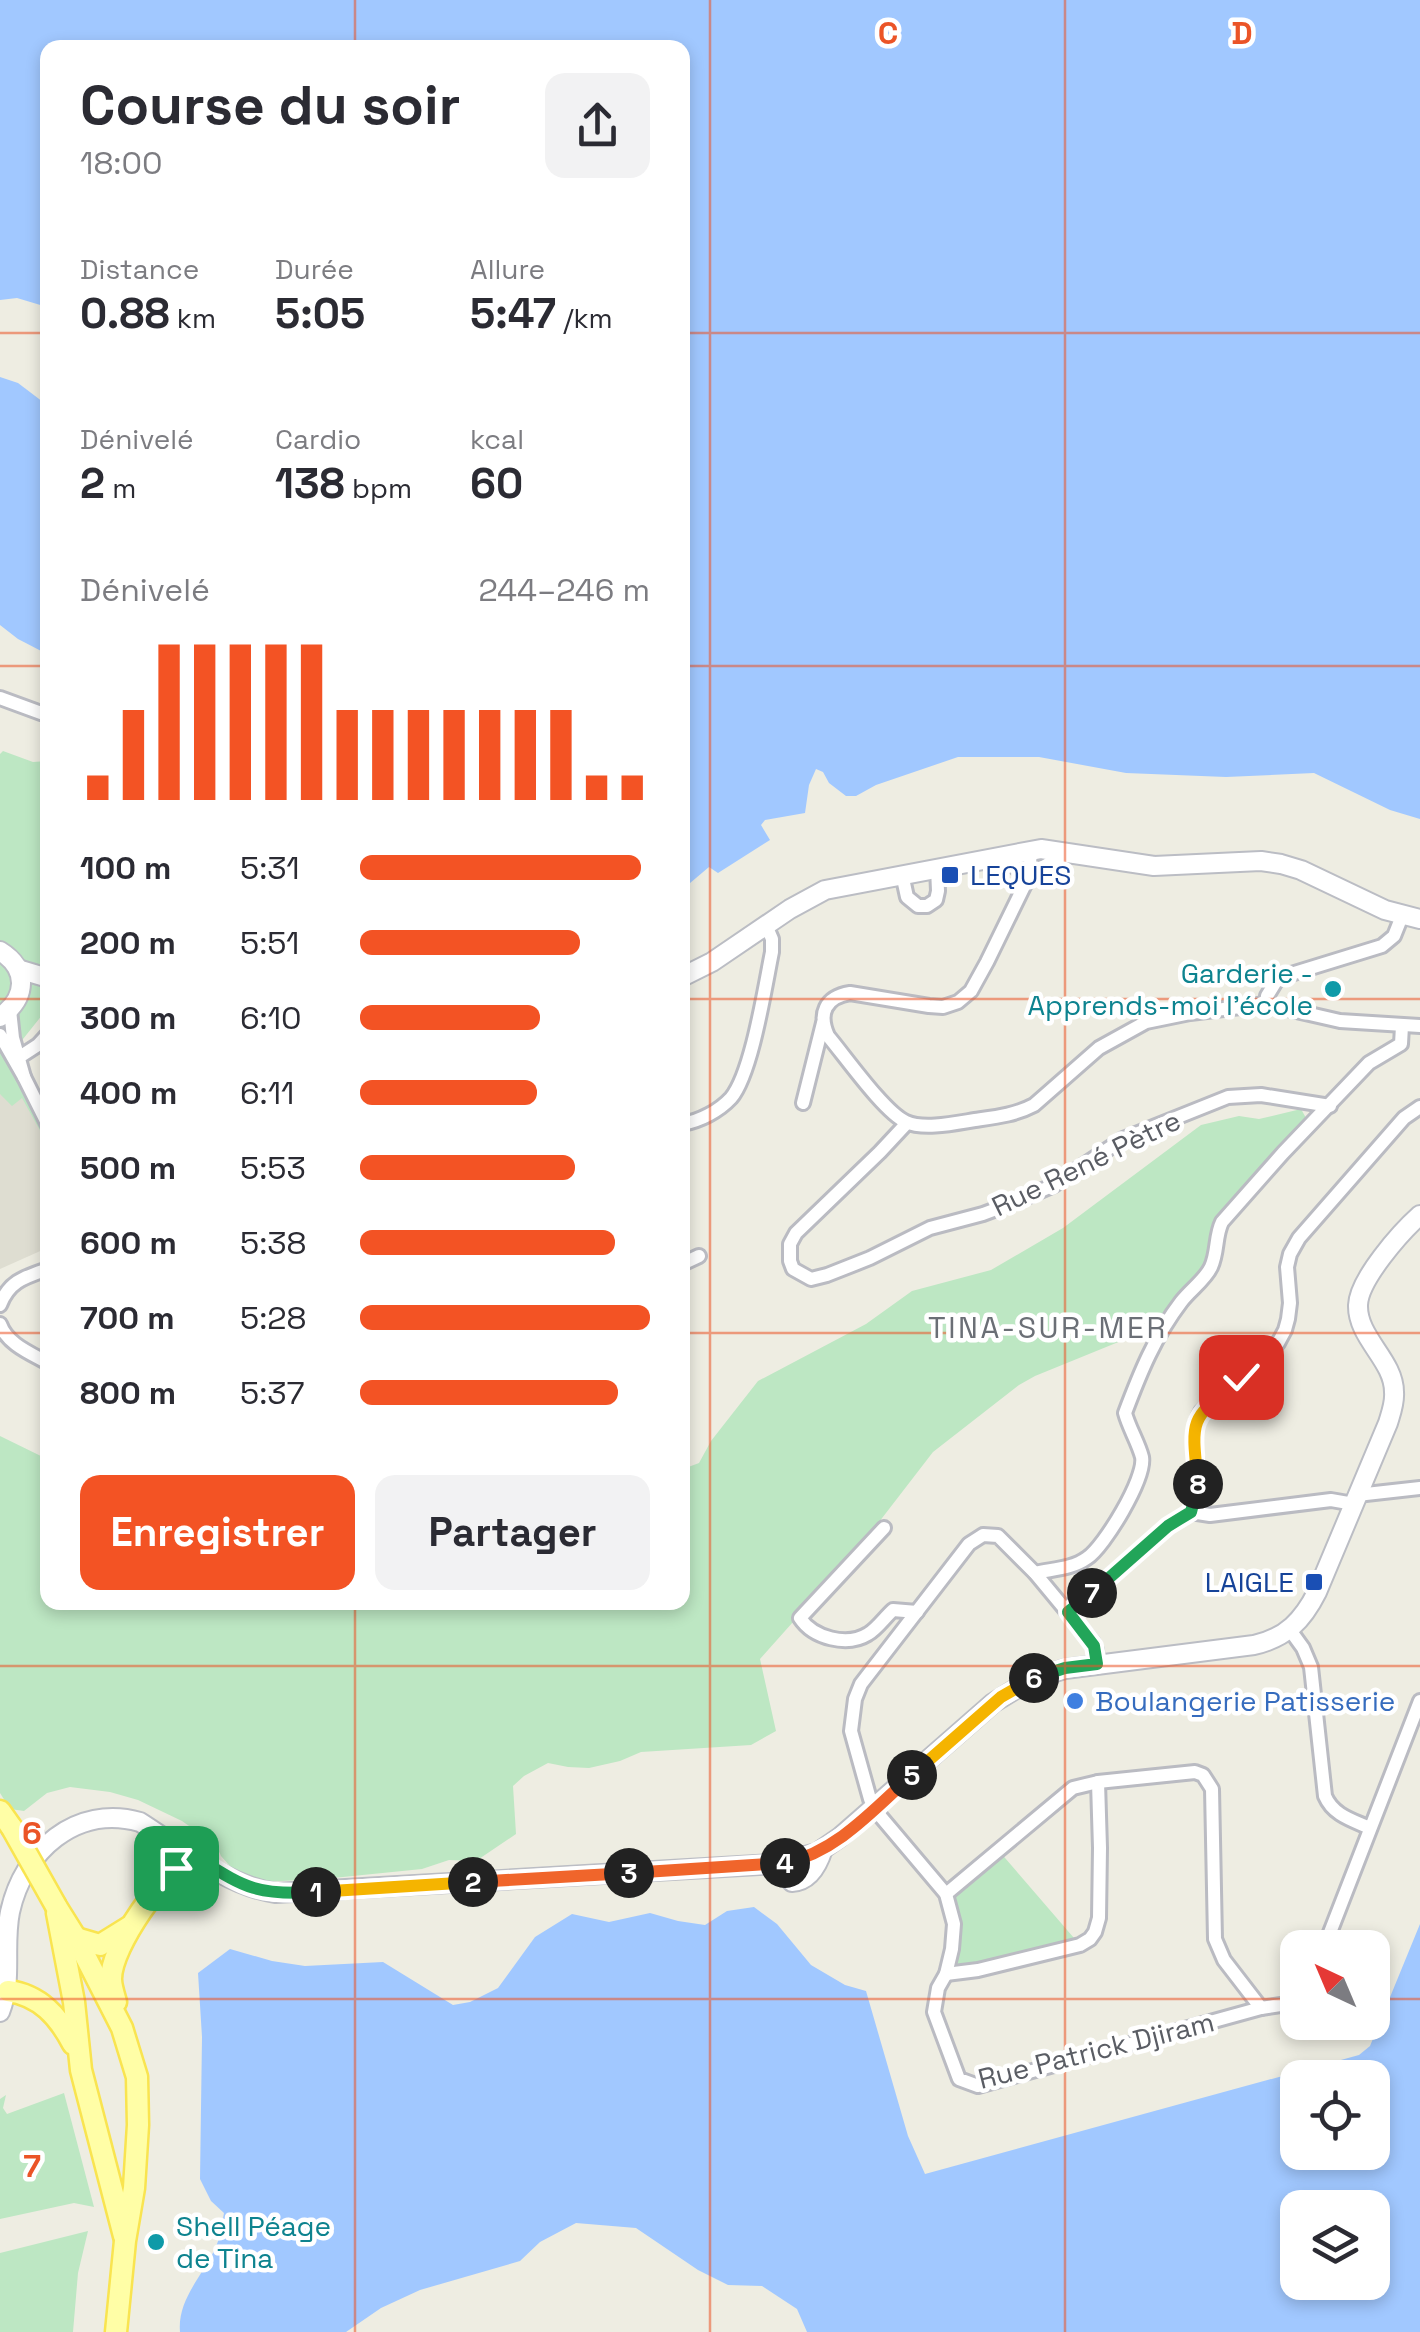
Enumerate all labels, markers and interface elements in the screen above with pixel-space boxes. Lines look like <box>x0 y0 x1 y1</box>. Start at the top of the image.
text: C <box>878 13 898 53</box>
text: D <box>1231 13 1253 53</box>
text: Course du soir <box>80 70 460 140</box>
button: share <box>545 73 650 178</box>
text: 18:00 <box>80 143 162 183</box>
text: Distance <box>80 251 199 287</box>
text: Durée <box>275 251 354 287</box>
text: Allure <box>470 251 545 287</box>
text: 0.88 <box>80 287 170 340</box>
text: 5:05 <box>275 287 365 340</box>
text: 5:47 <box>470 287 556 340</box>
text: km <box>170 300 216 336</box>
text: /km <box>556 300 613 336</box>
text: Dénivelé <box>80 421 194 457</box>
text: Cardio <box>275 421 361 457</box>
text: kcal <box>470 421 524 457</box>
text: 2 <box>80 457 105 510</box>
text: 138 <box>275 457 345 510</box>
text: 60 <box>470 457 523 510</box>
text: m <box>105 470 136 506</box>
text: bpm <box>345 470 412 506</box>
text: Dénivelé <box>80 570 210 610</box>
text: 244–246 m <box>479 570 650 610</box>
text: 100 m <box>80 848 171 888</box>
text: 5:31 <box>240 848 300 888</box>
place label: LEQUES <box>970 857 1071 893</box>
marker: LEQUES <box>939 864 961 886</box>
text: 200 m <box>80 923 176 963</box>
text: 5:51 <box>240 923 299 963</box>
place label: Garderie - Apprends-moi l'école <box>1027 955 1313 1023</box>
marker: Garderie - Apprends-moi l'école <box>1322 978 1344 1000</box>
text: 300 m <box>80 998 176 1038</box>
text: 6:10 <box>240 998 302 1038</box>
text: 400 m <box>80 1073 177 1113</box>
text: 6:11 <box>240 1073 294 1113</box>
street label: Rue René Pètre <box>986 1102 1186 1224</box>
text: 500 m <box>80 1148 176 1188</box>
text: 5:53 <box>240 1148 306 1188</box>
text: 600 m <box>80 1223 177 1263</box>
text: 5:38 <box>240 1223 307 1263</box>
text: 700 m <box>80 1298 175 1338</box>
text: 5:28 <box>240 1298 307 1338</box>
district label: TINA-SUR-MER <box>928 1308 1168 1347</box>
pin <box>1199 1335 1284 1420</box>
icon: check <box>1214 1350 1269 1405</box>
text: 800 m <box>80 1373 176 1413</box>
text: 5:37 <box>240 1373 305 1413</box>
pin: 8 <box>1173 1459 1223 1509</box>
text: 8 <box>1190 1466 1206 1502</box>
button: Enregistrer <box>80 1475 355 1590</box>
button: Partager <box>375 1475 650 1590</box>
place label: LAIGLE <box>1205 1564 1294 1600</box>
pin: 7 <box>1067 1568 1117 1618</box>
marker: LAIGLE <box>1303 1571 1325 1593</box>
text: 7 <box>1084 1575 1100 1611</box>
pin: 6 <box>1009 1653 1059 1703</box>
text: 6 <box>1025 1660 1043 1696</box>
place label: Boulangerie Patisserie <box>1095 1683 1395 1719</box>
marker: Boulangerie Patisserie <box>1064 1690 1086 1712</box>
pin: 5 <box>887 1750 937 1800</box>
text: 5 <box>904 1757 920 1793</box>
text: 6 <box>22 1813 42 1853</box>
pin <box>134 1826 219 1911</box>
pin: 4 <box>760 1838 810 1888</box>
icon: arrive <box>149 1841 204 1896</box>
text: 4 <box>776 1845 794 1881</box>
pin: 3 <box>604 1848 654 1898</box>
text: 3 <box>620 1855 638 1891</box>
pin: 2 <box>448 1857 498 1907</box>
text: 2 <box>465 1864 481 1900</box>
pin: 1 <box>291 1867 341 1917</box>
text: 1 <box>310 1874 322 1910</box>
north arrow <box>1280 1930 1390 2040</box>
map controls <box>1280 1930 1390 2300</box>
street label: Rue Patrick Djiram <box>974 2003 1218 2097</box>
button: locate <box>1280 2060 1390 2170</box>
text: 7 <box>23 2146 41 2186</box>
button: layers <box>1280 2190 1390 2300</box>
place label: Shell Péage de Tina <box>176 2208 331 2276</box>
marker: Shell Péage de Tina <box>145 2231 167 2253</box>

